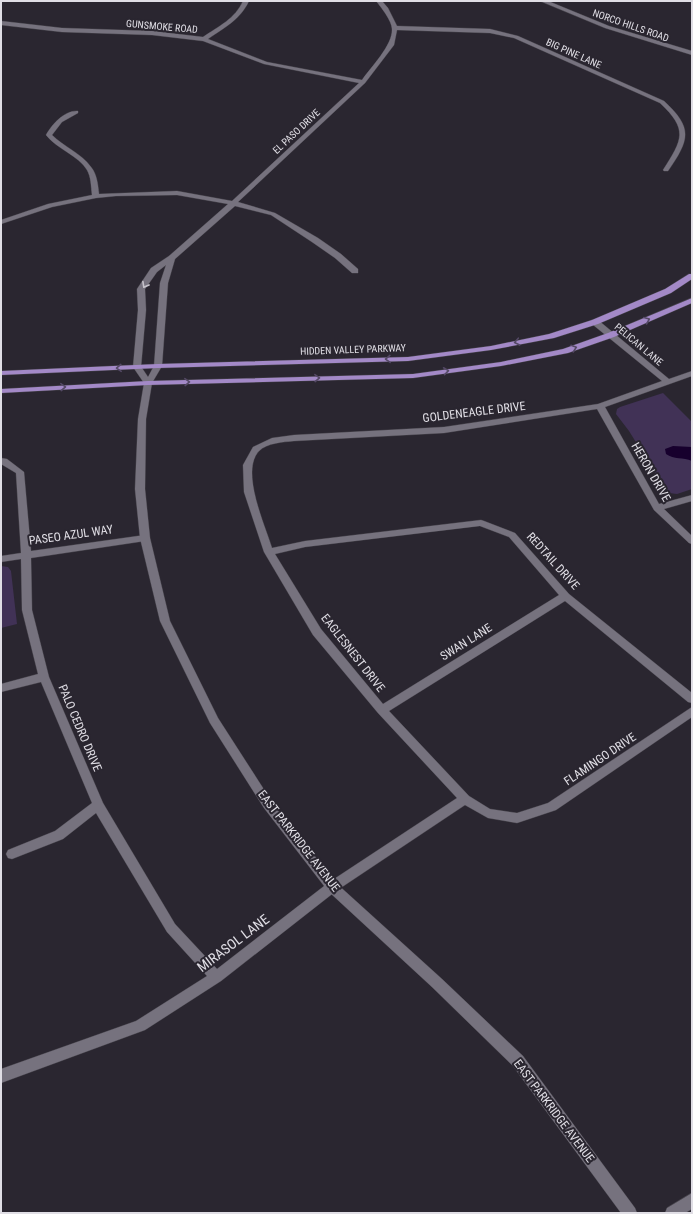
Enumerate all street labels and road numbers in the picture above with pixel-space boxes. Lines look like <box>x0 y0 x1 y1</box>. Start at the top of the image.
street label: NORCO HILLS ROAD <box>591 7 671 44</box>
street label: GUNSMOKE ROAD <box>126 18 199 35</box>
street label: BIG PINE LANE <box>544 36 603 71</box>
street label: EL PASO DRIVE <box>271 107 322 156</box>
street label: PELICAN LANE <box>612 321 665 368</box>
street label: HIDDEN VALLEY PARKWAY <box>300 342 407 357</box>
street label: GOLDENEAGLE DRIVE <box>422 399 526 425</box>
street label: HERON DRIVE <box>628 440 674 504</box>
street label: PASEO AZUL WAY <box>28 522 115 548</box>
street label: REDTAIL DRIVE <box>524 530 582 592</box>
street label: EAGLESNEST DRIVE <box>318 611 388 695</box>
street label: SWAN LANE <box>438 621 494 663</box>
street label: PALO CEDRO DRIVE <box>55 682 105 774</box>
street label: FLAMINGO DRIVE <box>561 730 639 788</box>
street label: EAST PARKRIDGE AVENUE <box>255 788 343 895</box>
street label: MIRASOL LANE <box>194 911 272 975</box>
street label: EAST PARKRIDGE AVENUE <box>511 1057 597 1165</box>

